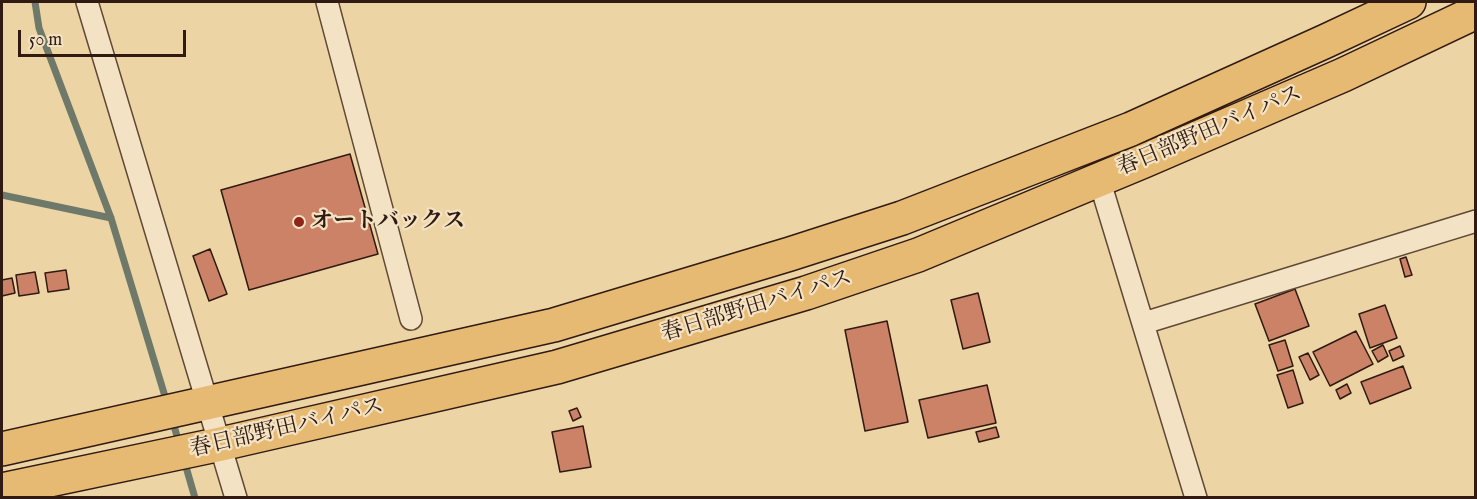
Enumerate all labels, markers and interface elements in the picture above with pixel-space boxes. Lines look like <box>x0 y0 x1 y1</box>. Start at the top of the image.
scale bar <box>21 18 189 56</box>
text: 50 m <box>29 29 62 52</box>
street label: 春日部野田バイパス <box>1114 81 1306 183</box>
place label: オートバックス <box>311 209 465 235</box>
marker: オートバックス <box>292 215 306 229</box>
street label: 春日部野田バイパス <box>658 265 856 349</box>
street label: 春日部野田バイパス <box>188 394 386 464</box>

